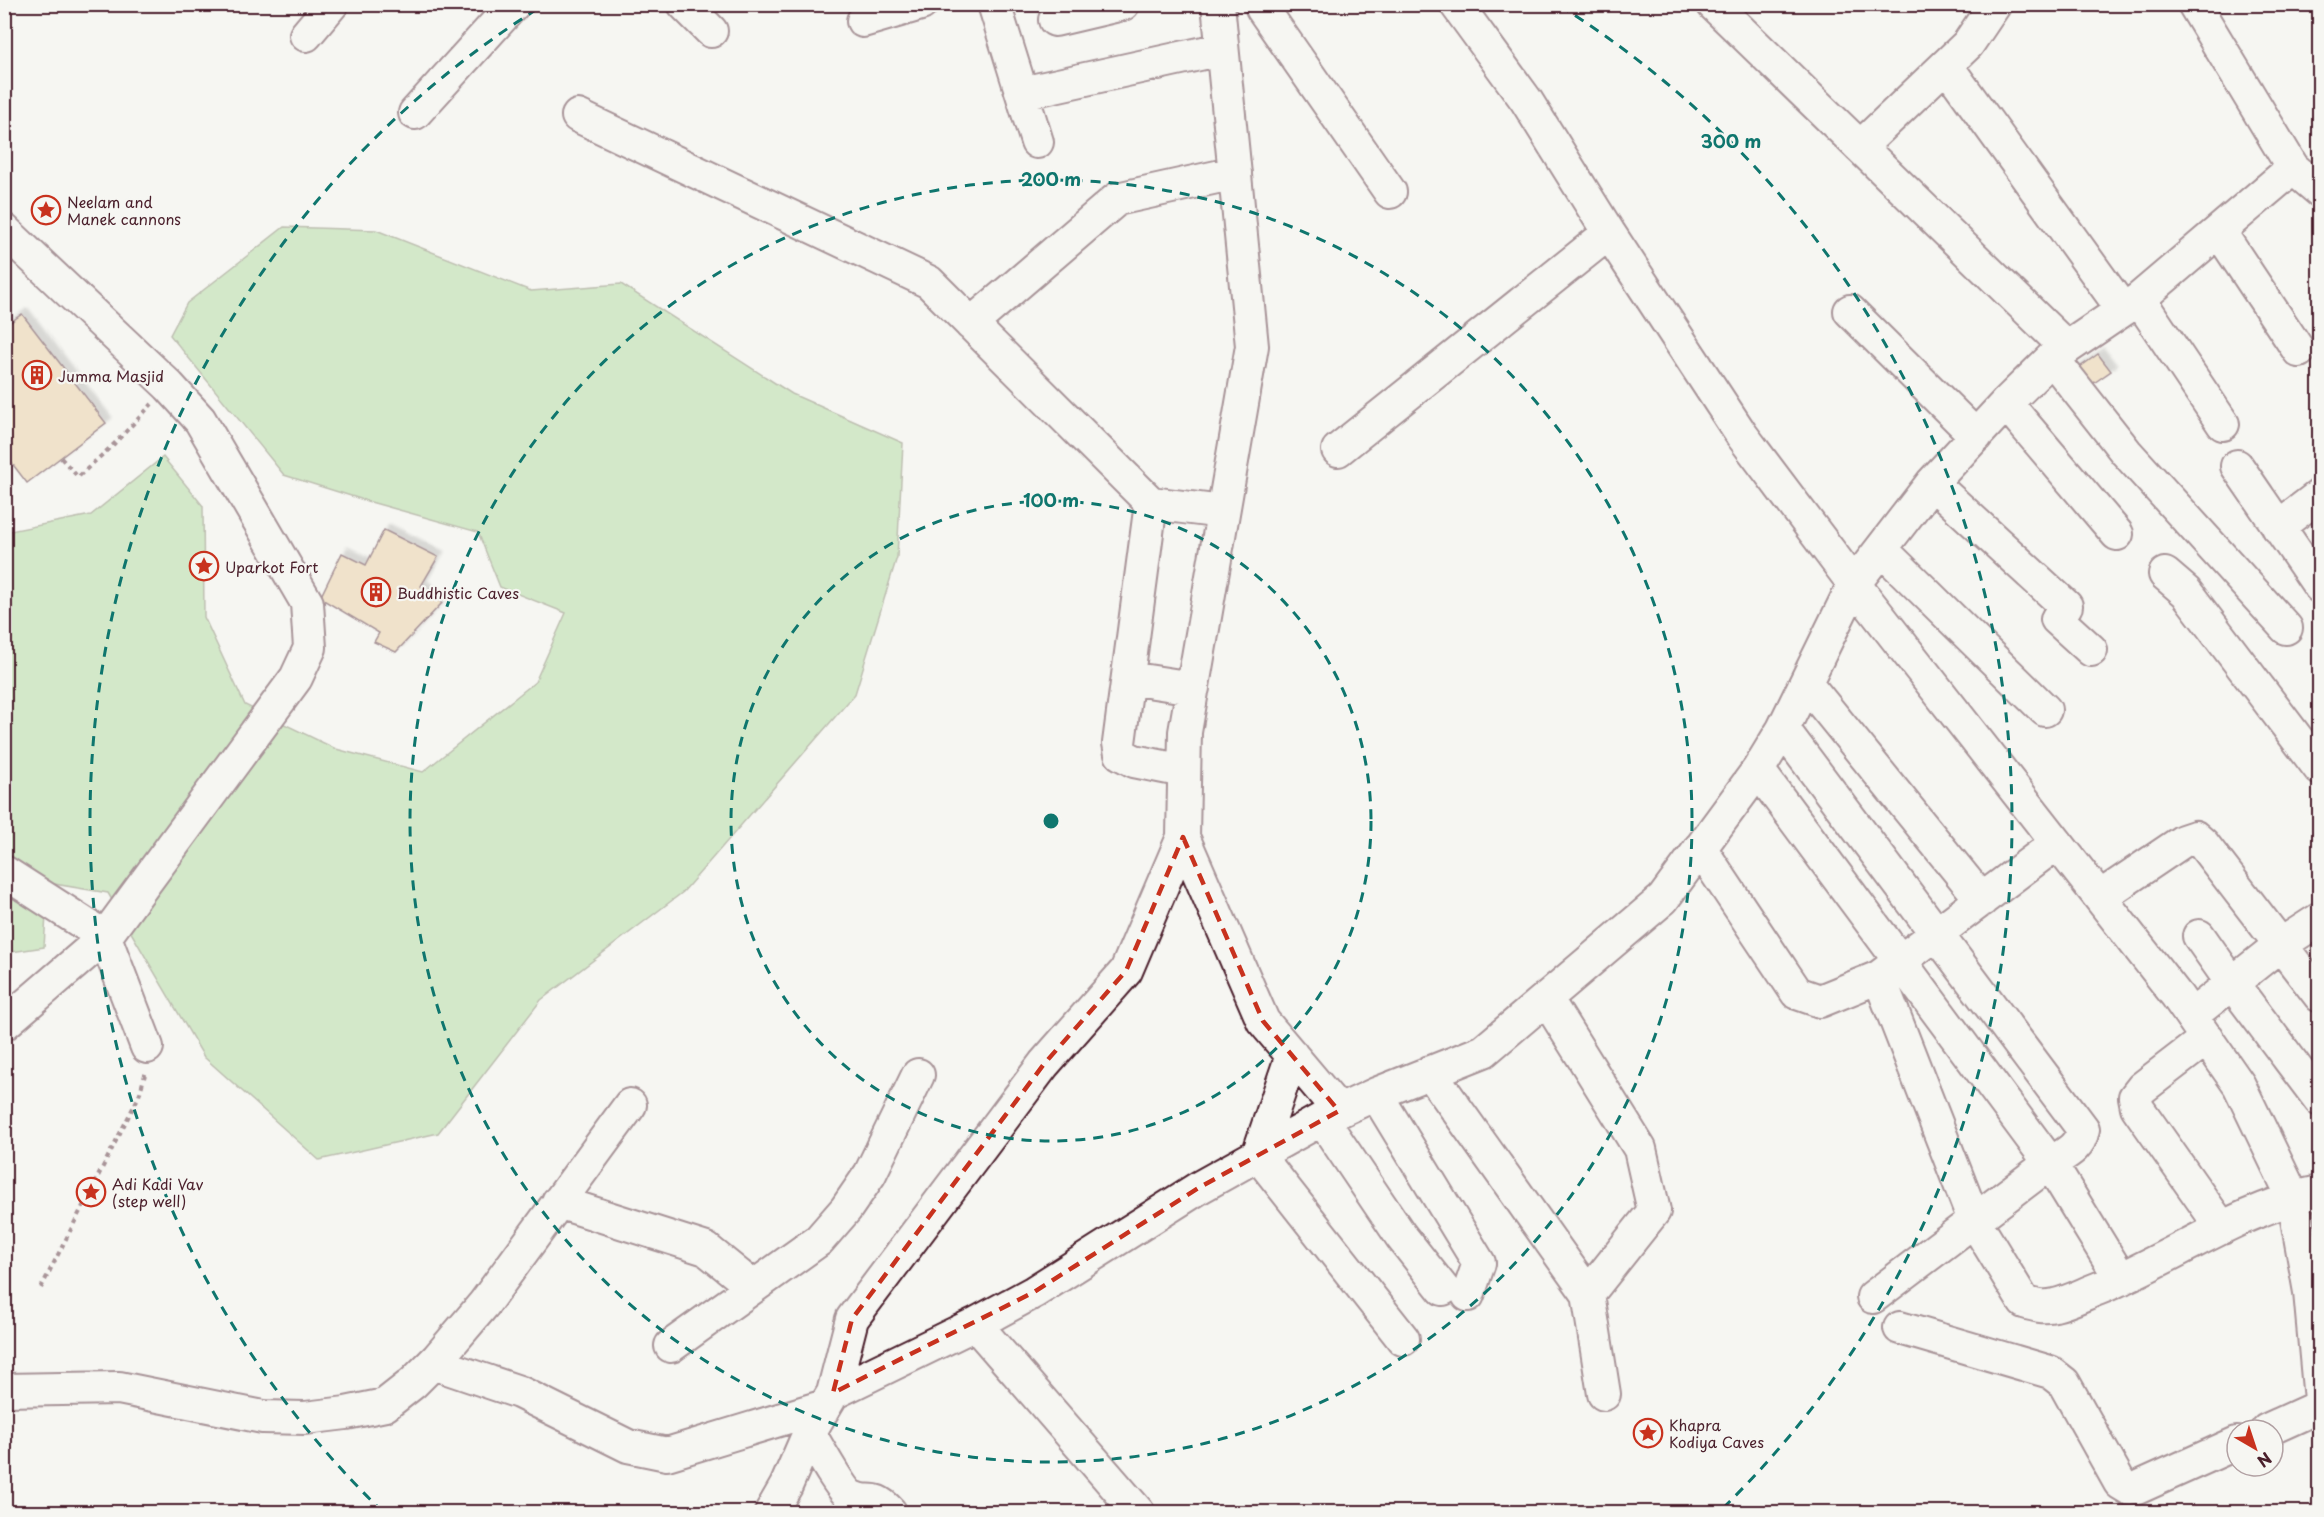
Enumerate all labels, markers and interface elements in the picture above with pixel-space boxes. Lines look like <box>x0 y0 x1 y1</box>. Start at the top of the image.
text: 300 m <box>1701 127 1761 154</box>
text: 200 m <box>1021 165 1081 192</box>
place label: Neelam and Manek cannons <box>67 190 181 230</box>
place icon: Neelam and Manek cannons <box>30 194 62 226</box>
building icon: Jumma Masjid <box>21 359 53 391</box>
place label: Jumma Masjid <box>58 364 164 387</box>
text: 100 m <box>1023 486 1079 513</box>
place icon: Uparkot Fort <box>188 550 220 582</box>
place label: Uparkot Fort <box>225 555 318 578</box>
building icon: Buddhistic Caves <box>360 576 392 608</box>
place label: Buddhistic Caves <box>397 581 519 604</box>
centre of rings <box>1041 811 1061 831</box>
place label: Adi Kadi Vav (step well) <box>112 1172 203 1212</box>
place icon: Adi Kadi Vav (step well) <box>75 1176 107 1208</box>
place label: Khapra Kodiya Caves <box>1669 1413 1764 1453</box>
place icon: Khapra Kodiya Caves <box>1632 1417 1664 1449</box>
north arrow <box>2225 1418 2285 1478</box>
text: N <box>2253 1447 2278 1474</box>

